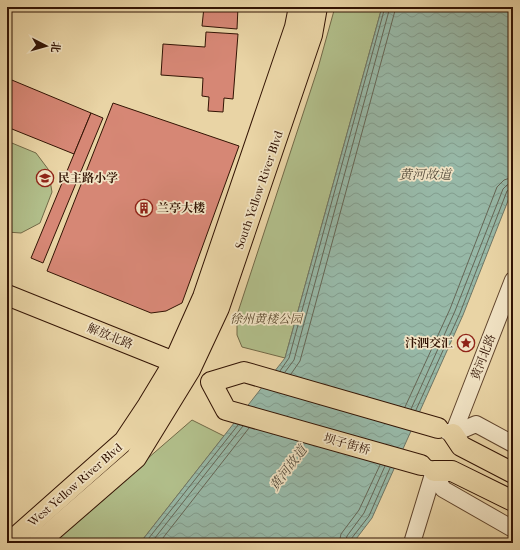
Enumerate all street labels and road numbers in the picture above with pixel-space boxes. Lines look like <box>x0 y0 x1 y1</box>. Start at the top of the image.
street label: South Yellow River Blvd <box>232 129 286 251</box>
street label: 解放北路 <box>85 321 135 351</box>
street label: 黄河北路 <box>468 332 498 382</box>
street label: 坝子街桥 <box>322 431 372 457</box>
street label: West Yellow River Blvd <box>24 440 125 530</box>

